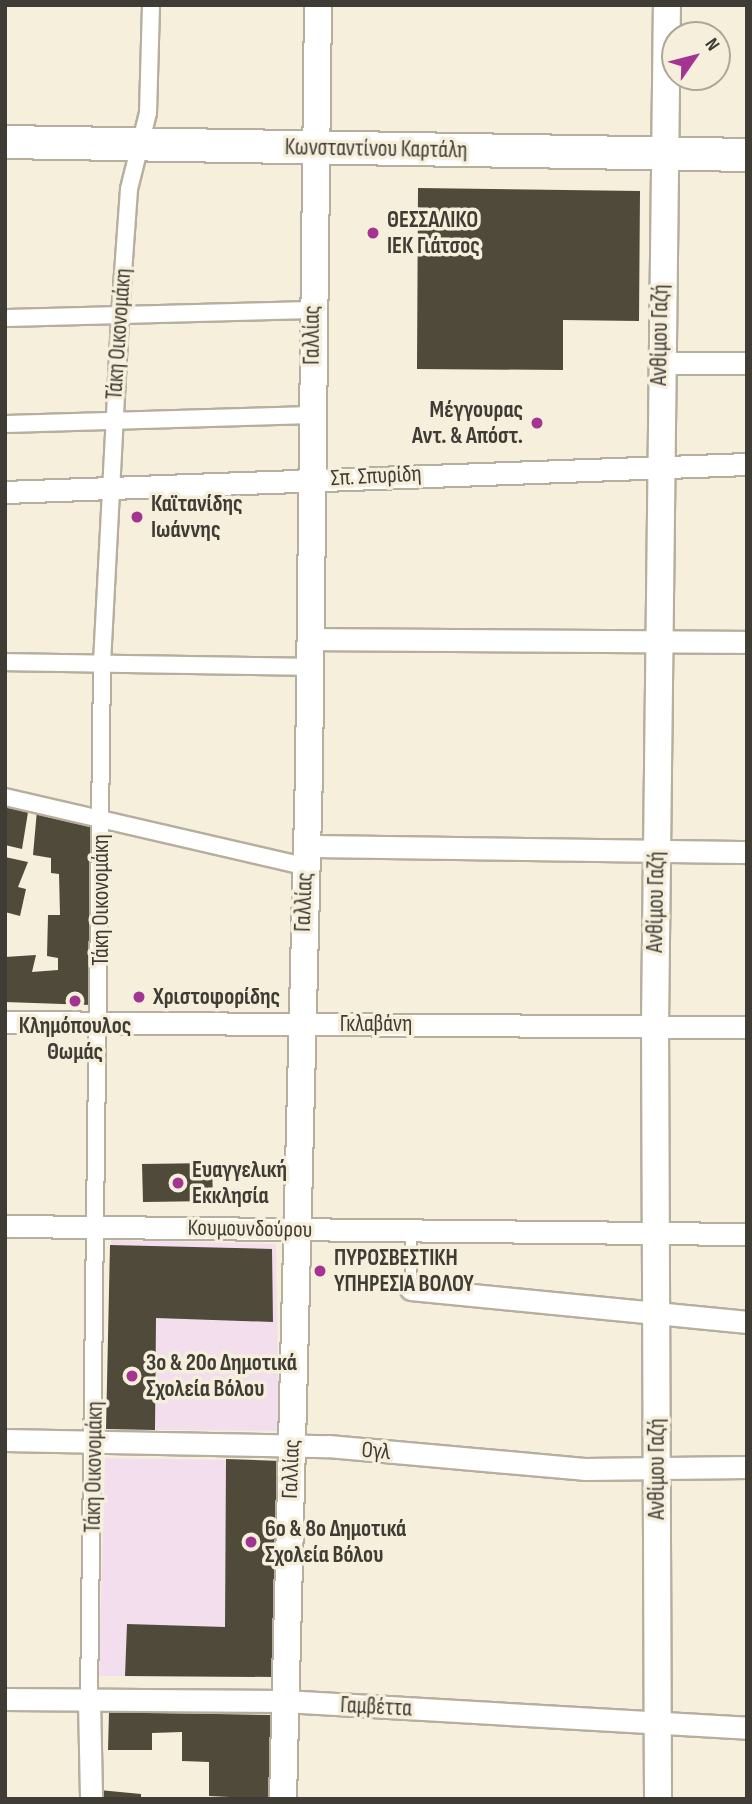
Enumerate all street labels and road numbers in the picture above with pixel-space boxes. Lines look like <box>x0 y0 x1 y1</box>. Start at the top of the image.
street label: Κωνσταντίνου Καρτάλη <box>285 134 467 164</box>
street label: Τάκη Οικονομάκη <box>101 267 137 401</box>
street label: Ανθίμου Γαζή <box>645 284 675 386</box>
street label: Γαλλίας <box>298 305 326 365</box>
street label: Σπ. Σπυρίδη <box>330 460 422 492</box>
street label: Τάκη Οικονομάκη <box>87 834 115 966</box>
street label: Ανθίμου Γαζή <box>641 851 671 953</box>
street label: Γαλλίας <box>289 872 319 932</box>
street label: Γκλαβάνη <box>340 1010 412 1038</box>
street label: Κουμουνδούρου <box>187 1214 313 1244</box>
street label: Τάκη Οικονομάκη <box>79 1401 109 1533</box>
street label: Ανθίμου Γαζή <box>643 1418 671 1520</box>
street label: Ογλ <box>360 1436 392 1466</box>
street label: Γαλλίας <box>276 1439 306 1499</box>
street label: Γαμβέττα <box>340 1691 412 1723</box>

